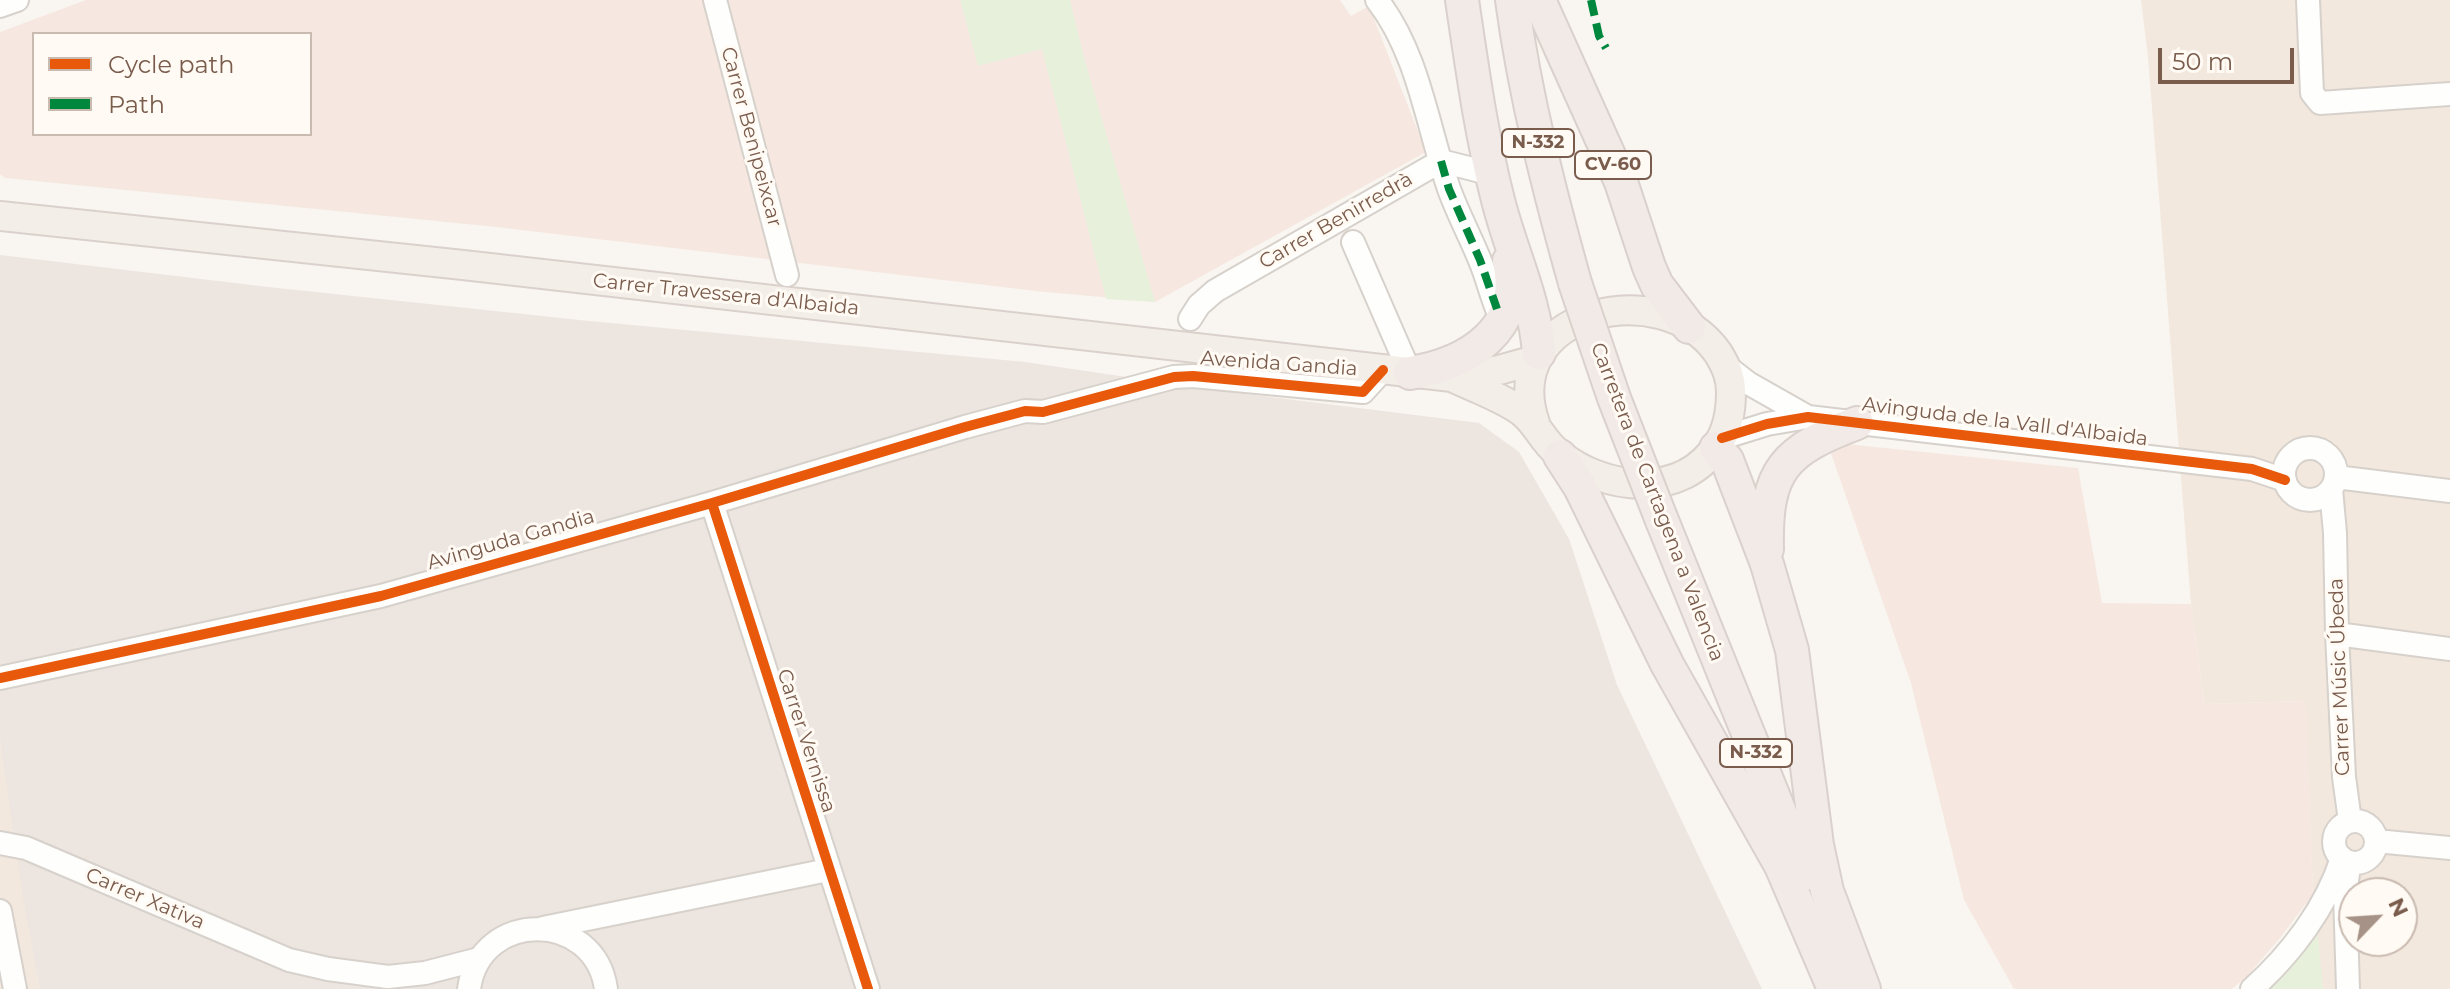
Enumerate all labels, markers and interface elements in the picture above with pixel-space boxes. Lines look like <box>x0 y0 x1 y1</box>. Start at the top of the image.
legend <box>32 32 312 136</box>
scale bar <box>2162 32 2298 82</box>
street label: Carrer Benipeixcar <box>715 44 787 230</box>
text: 50 m <box>2172 47 2233 76</box>
text: Cycle path <box>108 50 235 79</box>
text: Path <box>108 90 165 119</box>
road number: N-332 <box>1502 129 1574 157</box>
road number: CV-60 <box>1575 151 1651 179</box>
street label: Carrer Benirredrà <box>1255 167 1417 275</box>
street label: Carrer Travessera d'Albaida <box>592 269 860 321</box>
street label: Carretera de Cartagena a Valencia <box>1585 339 1729 665</box>
street label: Avenida Gandia <box>1200 347 1358 381</box>
street label: Avinguda de la Vall d'Albaida <box>1861 393 2149 451</box>
street label: Avinguda Gandia <box>425 505 597 575</box>
street label: Carrer Músic Úbeda <box>2325 578 2355 776</box>
street label: Carrer Vernissa <box>771 666 841 816</box>
road number: N-332 <box>1720 739 1792 767</box>
street label: Carrer Xativa <box>82 863 208 935</box>
north arrow <box>2338 877 2418 957</box>
text: N <box>2382 894 2414 921</box>

